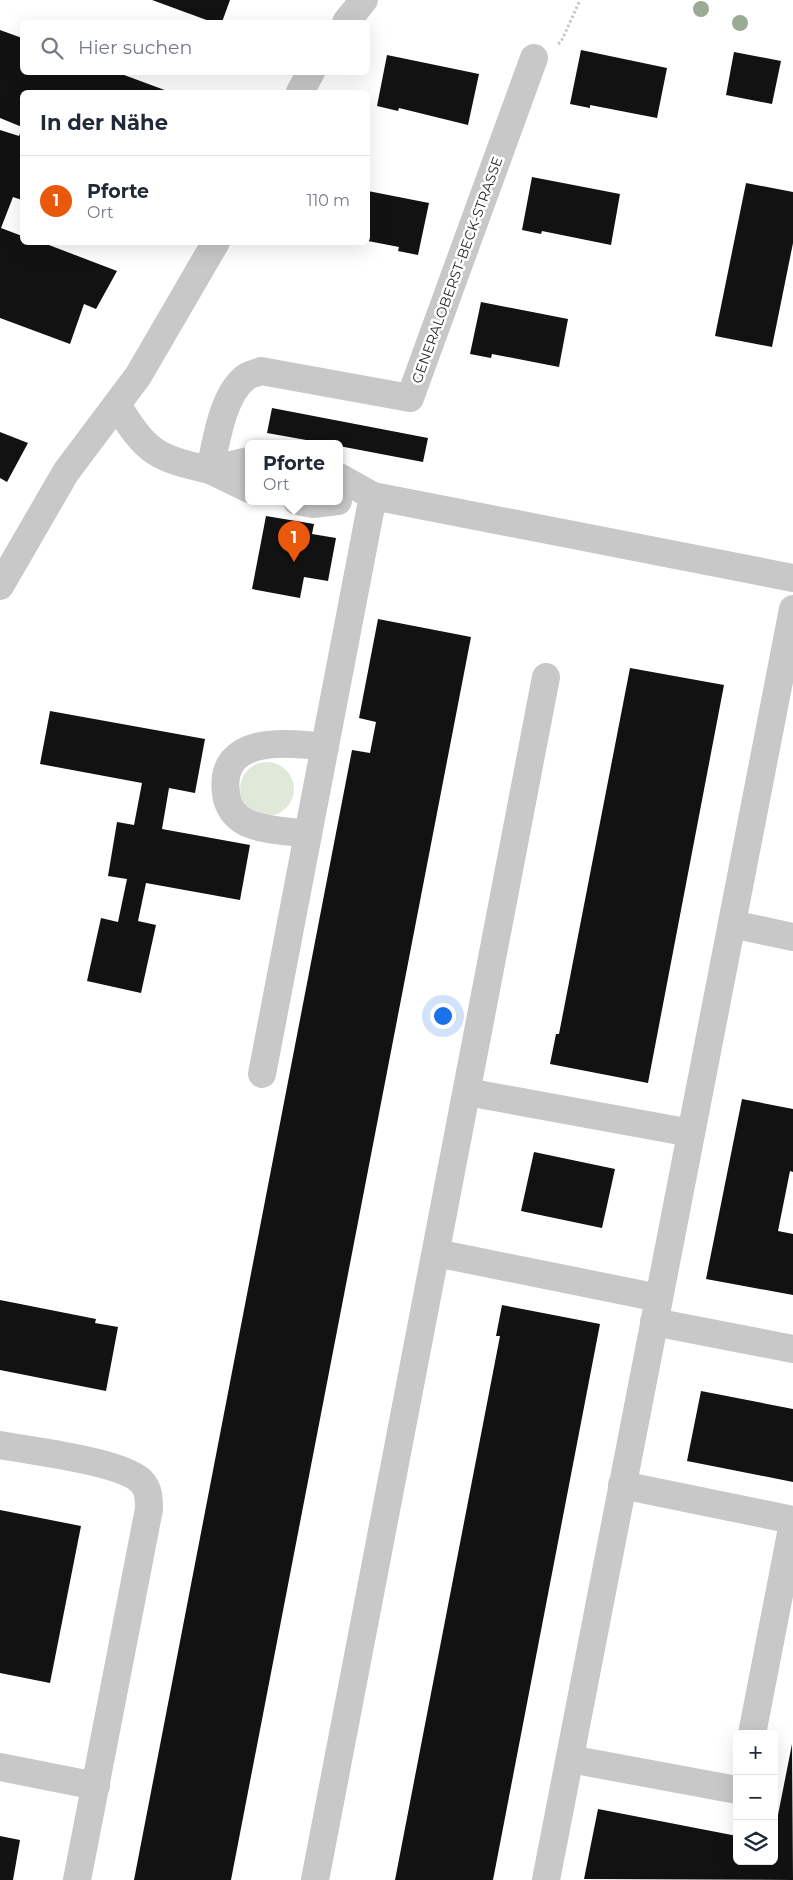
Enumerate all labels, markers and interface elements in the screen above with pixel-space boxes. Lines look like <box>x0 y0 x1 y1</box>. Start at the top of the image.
search box <box>20 20 370 75</box>
icon: search <box>38 34 66 62</box>
text: Hier suchen <box>78 36 192 59</box>
text: In der Nähe <box>40 110 168 135</box>
street label: GENERALOBERST-BECK-STRASSE <box>407 154 507 386</box>
text: Pforte <box>87 180 149 203</box>
text: 1 <box>53 191 59 210</box>
text: 110 m <box>307 191 350 210</box>
text: Ort <box>87 203 114 222</box>
popup <box>245 440 343 505</box>
text: Pforte <box>263 452 325 475</box>
text: Ort <box>263 475 290 494</box>
pin: 1 <box>278 521 310 562</box>
your location <box>430 1003 456 1029</box>
map controls <box>733 1730 778 1865</box>
button: + <box>733 1730 778 1775</box>
button: − <box>733 1775 778 1820</box>
button: layers <box>733 1820 778 1865</box>

